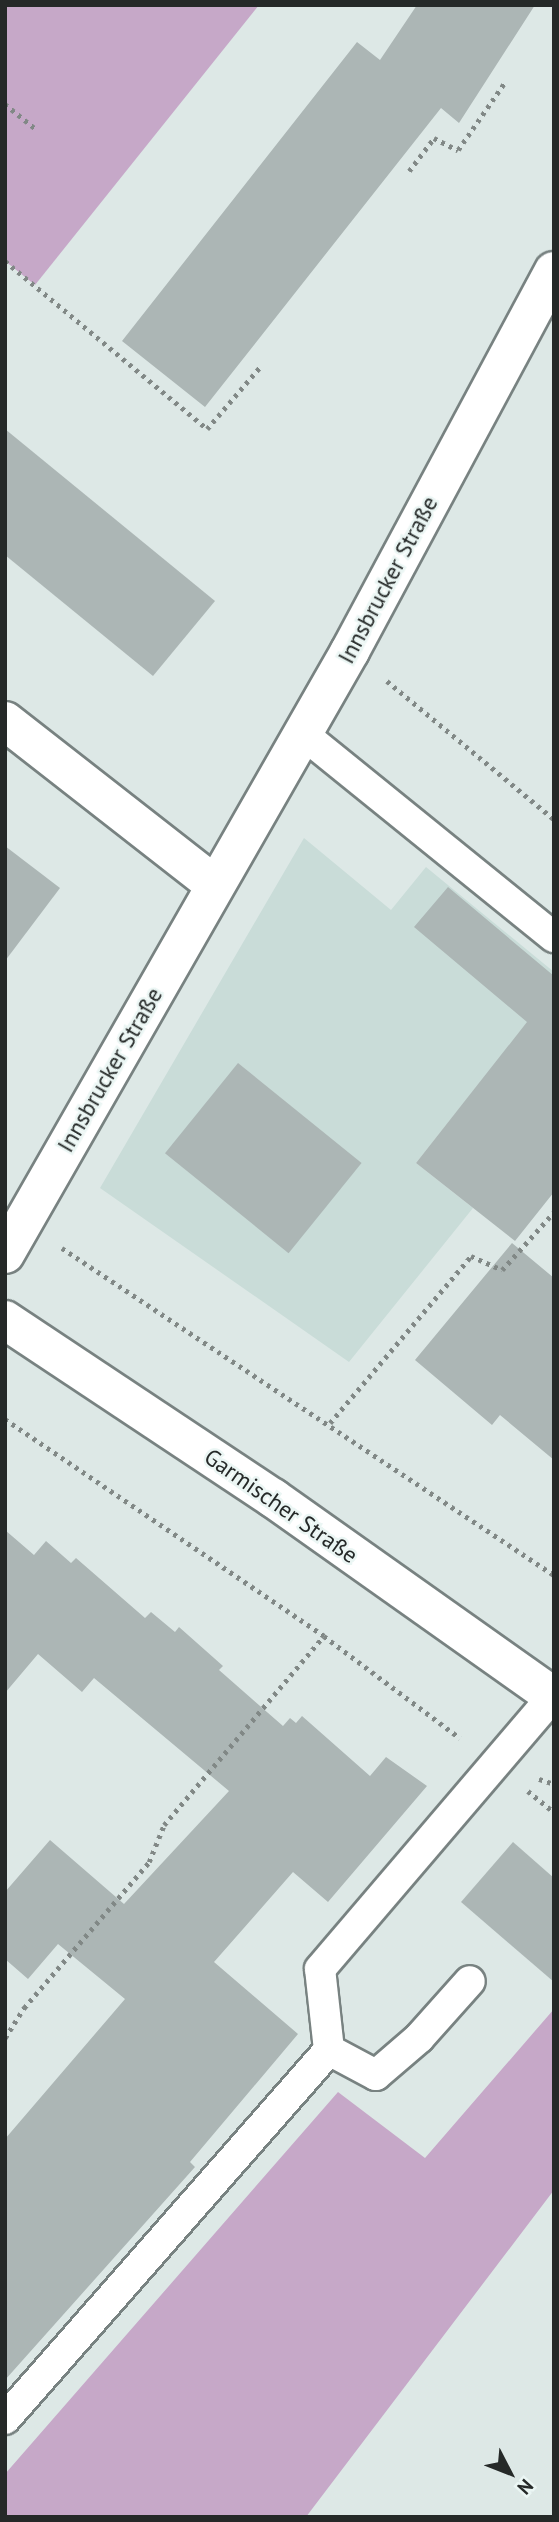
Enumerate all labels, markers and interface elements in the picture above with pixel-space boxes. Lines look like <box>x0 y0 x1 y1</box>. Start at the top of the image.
street label: Innsbrucker Straße <box>332 492 444 668</box>
street label: Innsbrucker Straße <box>52 983 168 1157</box>
street label: Garmischer Straße <box>199 1443 363 1569</box>
north arrow <box>475 2438 545 2508</box>
text: N <box>513 2474 539 2500</box>

